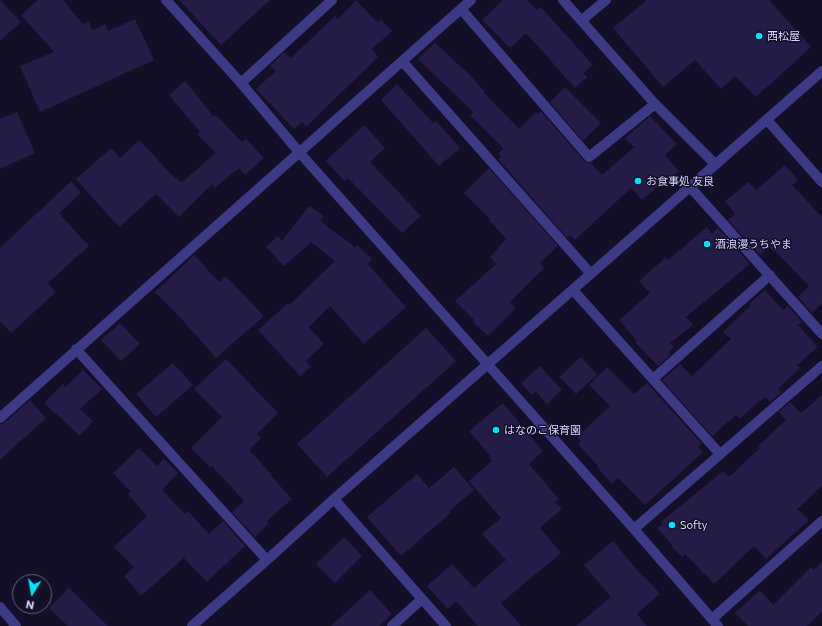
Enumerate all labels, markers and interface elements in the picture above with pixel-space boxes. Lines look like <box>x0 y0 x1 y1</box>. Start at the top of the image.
place label: 西松屋 <box>767 29 800 43</box>
marker: 西松屋 <box>754 31 764 41</box>
place label: お食事処 友良 <box>646 174 714 188</box>
marker: お食事処 友良 <box>633 176 643 186</box>
place label: 酒浪漫うちやま <box>715 237 792 251</box>
marker: 酒浪漫うちやま <box>702 239 712 249</box>
place label: はなのこ保育園 <box>504 423 581 437</box>
marker: はなのこ保育園 <box>491 425 501 435</box>
place label: Softy <box>680 518 707 532</box>
marker: Softy <box>667 520 677 530</box>
north arrow <box>12 574 52 614</box>
text: N <box>25 598 35 612</box>

